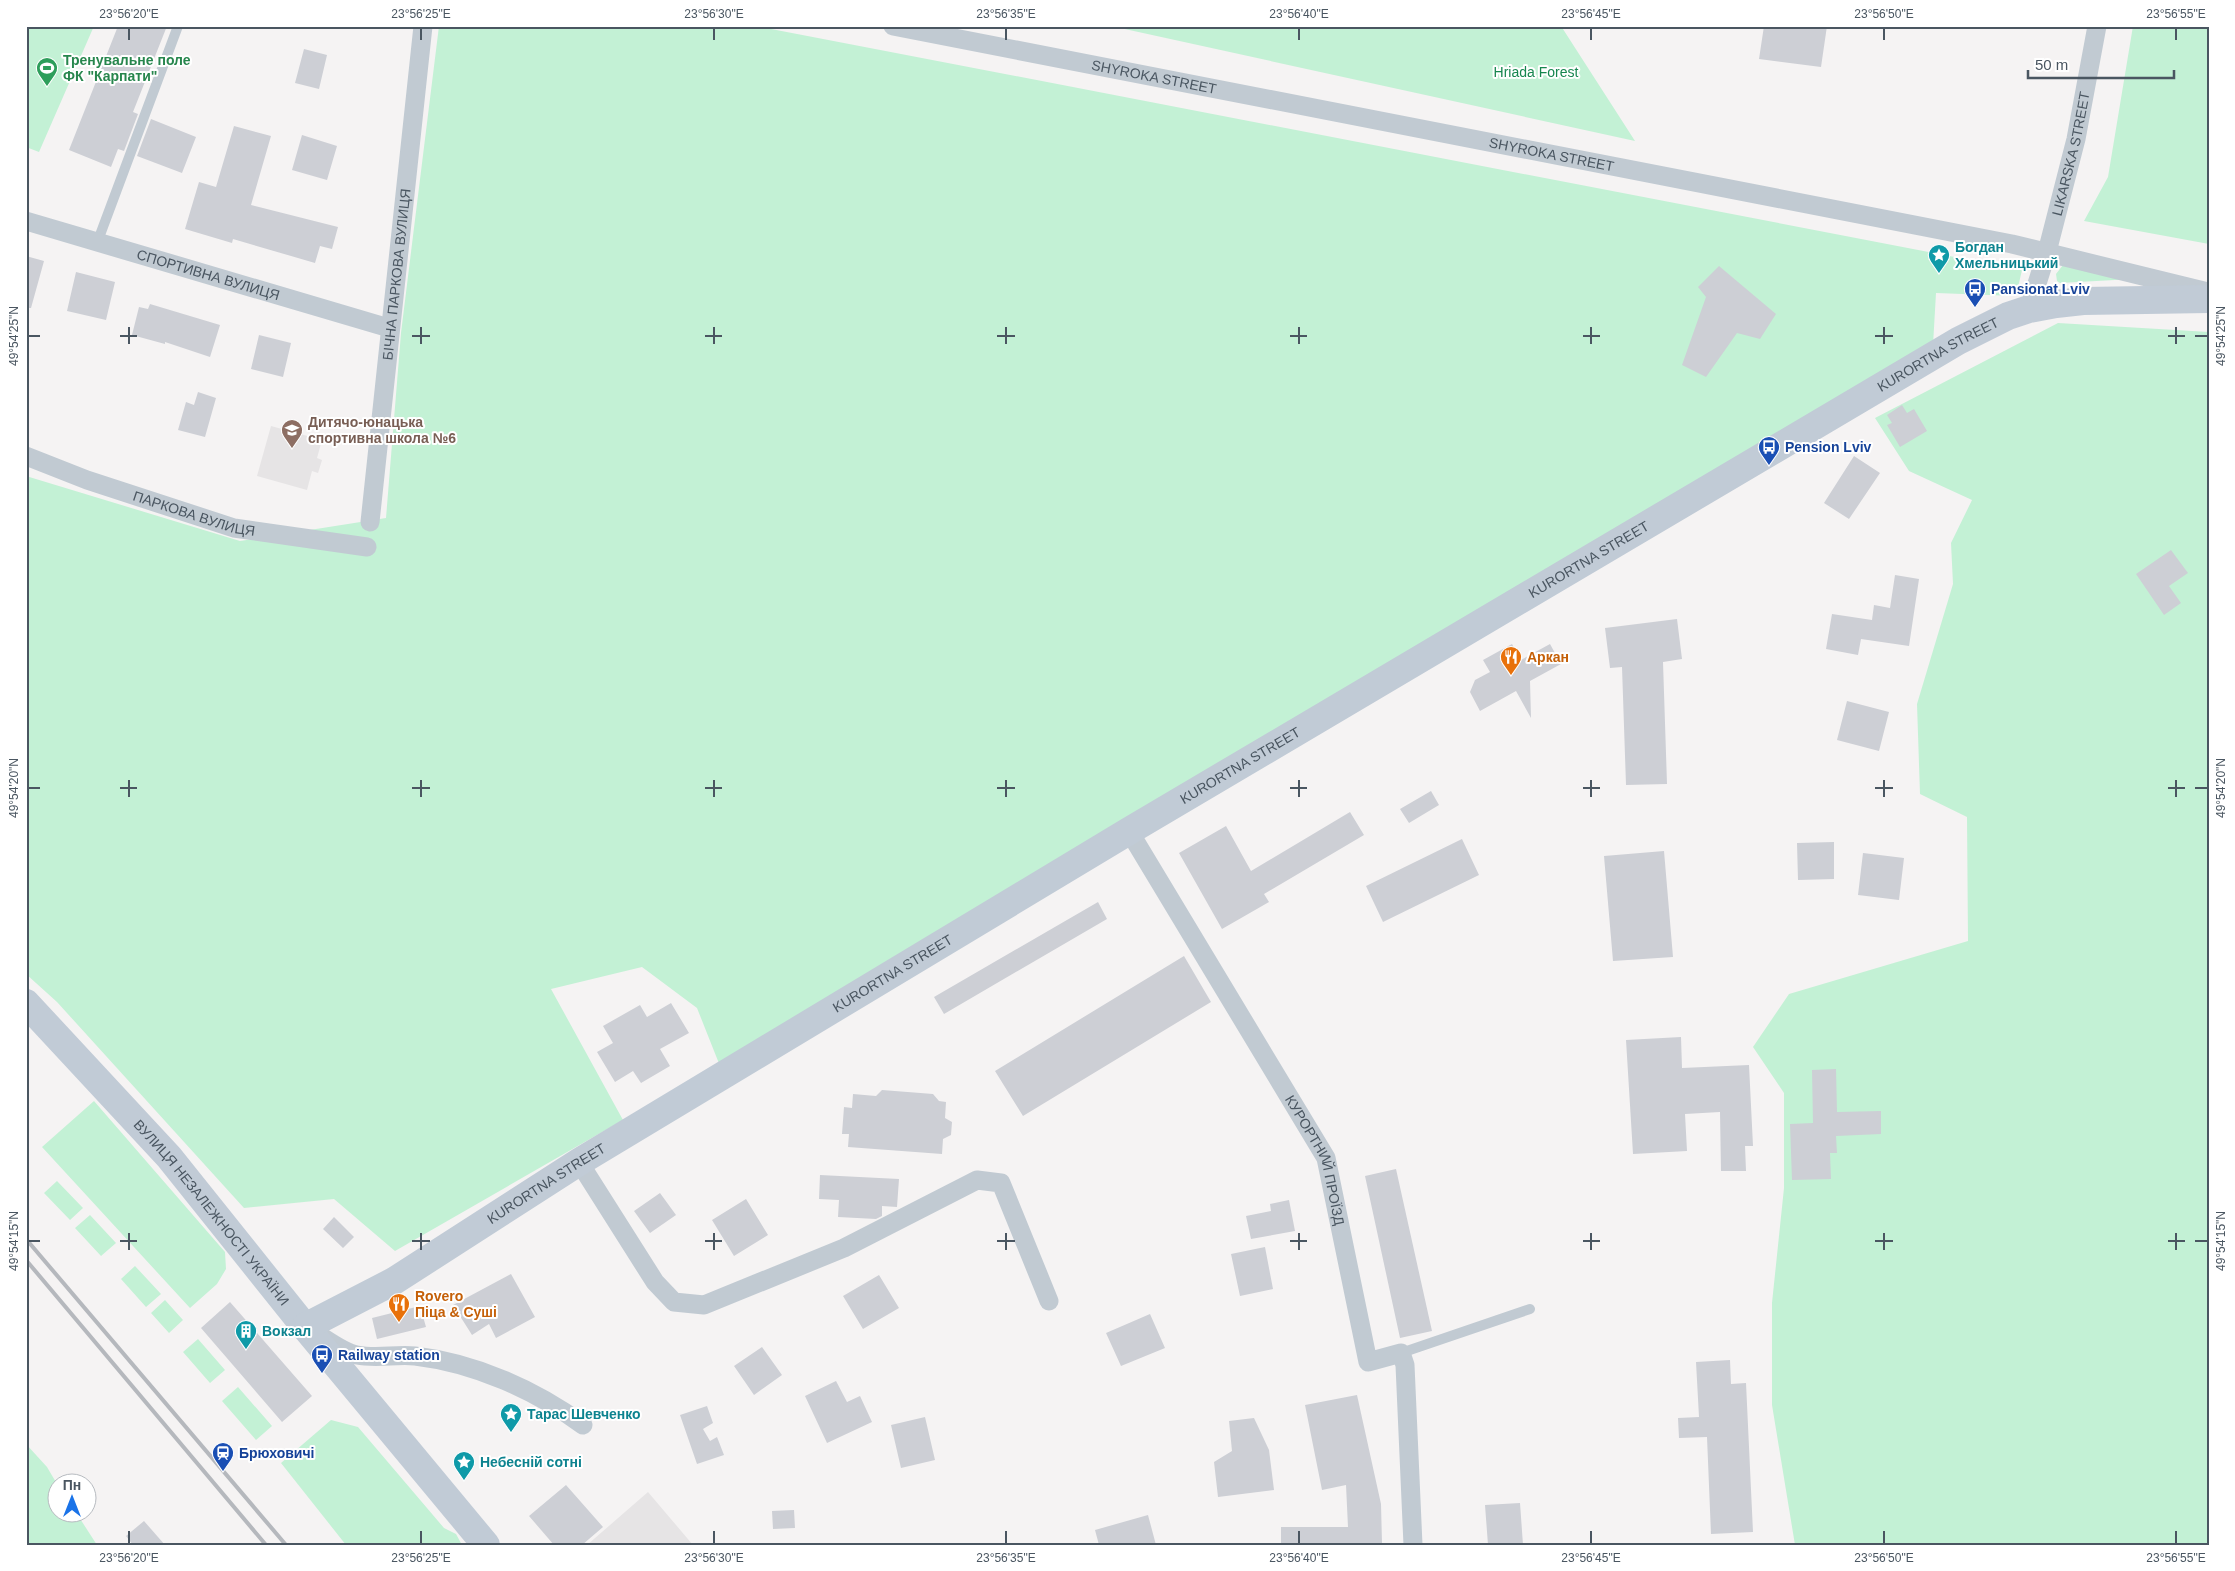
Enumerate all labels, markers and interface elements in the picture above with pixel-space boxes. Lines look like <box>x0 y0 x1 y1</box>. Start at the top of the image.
text: 23°56'20"E <box>99 7 159 21</box>
text: 23°56'25"E <box>391 7 451 21</box>
text: 23°56'30"E <box>684 7 744 21</box>
text: 23°56'35"E <box>976 7 1036 21</box>
text: 23°56'40"E <box>1269 7 1329 21</box>
text: 23°56'45"E <box>1561 7 1621 21</box>
text: 23°56'50"E <box>1854 7 1914 21</box>
text: 23°56'55"E <box>2146 7 2206 21</box>
scale bar <box>2028 48 2174 80</box>
place label: Тренувальне поле ФК "Карпати" <box>63 52 191 84</box>
sports icon: Тренувальне поле ФК "Карпати" <box>35 56 59 87</box>
text: 50 m <box>2035 56 2068 73</box>
street label: SHYROKA STREET <box>1090 57 1218 97</box>
park label: Hriada Forest <box>1494 64 1579 80</box>
street label: LIKARSKA STREET <box>2049 90 2093 217</box>
street label: SHYROKA STREET <box>1488 134 1616 174</box>
street label: БІЧНА ПАРКОВА ВУЛИЦЯ <box>379 188 414 361</box>
place label: Богдан Хмельницький <box>1955 239 2058 271</box>
place icon: Богдан Хмельницький <box>1927 243 1951 274</box>
street label: СПОРТИВНА ВУЛИЦЯ <box>135 246 282 303</box>
bus stop icon: Pansionat Lviv <box>1963 277 1987 308</box>
place label: Pansionat Lviv <box>1991 281 2090 297</box>
text: 49°54'25"N <box>7 306 21 366</box>
text: 49°54'25"N <box>2214 306 2228 366</box>
street label: KURORTNA STREET <box>1874 314 2002 395</box>
place label: Дитячо-юнацька спортивна школа №6 <box>308 414 456 446</box>
school or university icon: Дитячо-юнацька спортивна школа №6 <box>280 418 304 449</box>
bus stop icon: Pension Lviv <box>1757 435 1781 466</box>
place label: Pension Lviv <box>1785 439 1872 455</box>
street label: ПАРКОВА ВУЛИЦЯ <box>131 488 256 539</box>
street label: KURORTNA STREET <box>1526 517 1652 601</box>
restaurant icon: Аркан <box>1499 645 1523 676</box>
place label: Аркан <box>1527 649 1569 665</box>
street label: KURORTNA STREET <box>1177 723 1303 807</box>
text: 49°54'20"N <box>7 758 21 818</box>
text: 49°54'20"N <box>2214 758 2228 818</box>
street label: KURORTNA STREET <box>830 931 956 1015</box>
street label: КУРОРТНИЙ ПРОЇЗД <box>1282 1092 1348 1227</box>
street label: ВУЛИЦЯ НЕЗАЛЕЖНОСТІ УКРАЇНИ <box>131 1116 292 1309</box>
street label: KURORTNA STREET <box>484 1140 609 1227</box>
text: 49°54'15"N <box>7 1211 21 1271</box>
text: 49°54'15"N <box>2214 1211 2228 1271</box>
place label: Rovero Піца & Суші <box>415 1288 497 1320</box>
restaurant icon: Rovero Піца & Суші <box>387 1292 411 1323</box>
building icon: Вокзал <box>234 1319 258 1350</box>
place label: Вокзал <box>262 1323 311 1339</box>
bus stop icon: Railway station <box>310 1343 334 1374</box>
place label: Railway station <box>338 1347 440 1363</box>
place icon: Тарас Шевченко <box>499 1402 523 1433</box>
place label: Тарас Шевченко <box>527 1406 641 1422</box>
station icon: Брюховичі <box>211 1441 235 1472</box>
place label: Брюховичі <box>239 1445 314 1461</box>
place icon: Небесній сотні <box>452 1450 476 1481</box>
place label: Небесній сотні <box>480 1454 582 1470</box>
north arrow <box>48 1474 98 1524</box>
text: Пн <box>63 1477 81 1493</box>
text: 23°56'20"E <box>99 1551 159 1565</box>
text: 23°56'25"E <box>391 1551 451 1565</box>
text: 23°56'30"E <box>684 1551 744 1565</box>
text: 23°56'35"E <box>976 1551 1036 1565</box>
text: 23°56'40"E <box>1269 1551 1329 1565</box>
text: 23°56'45"E <box>1561 1551 1621 1565</box>
text: 23°56'50"E <box>1854 1551 1914 1565</box>
text: 23°56'55"E <box>2146 1551 2206 1565</box>

